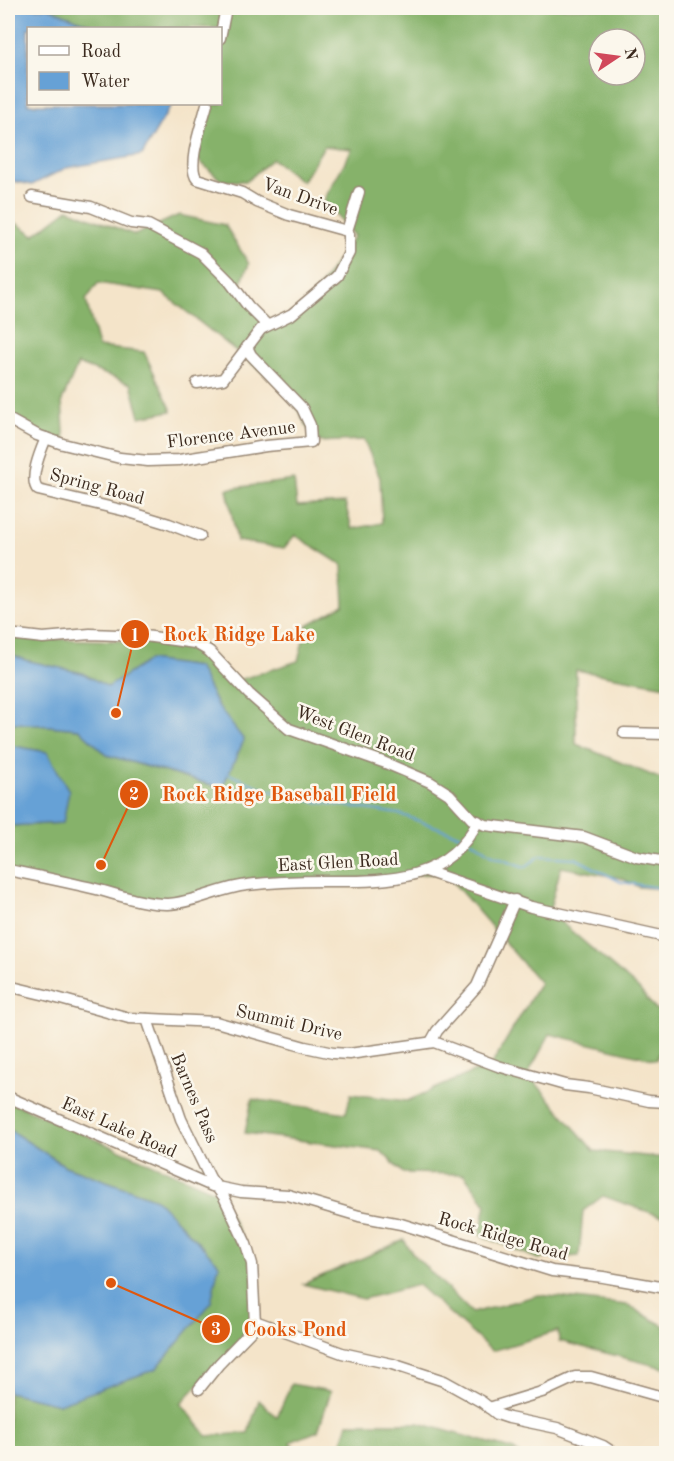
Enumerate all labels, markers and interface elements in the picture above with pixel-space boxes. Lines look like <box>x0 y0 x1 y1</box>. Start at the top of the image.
legend <box>27 27 222 105</box>
north arrow <box>587 27 647 87</box>
text: Road <box>81 43 121 61</box>
text: N <box>620 46 639 63</box>
text: Water <box>81 73 130 91</box>
street label: Van Drive <box>260 175 340 219</box>
street label: Florence Avenue <box>166 418 296 452</box>
street label: Spring Road <box>48 466 146 508</box>
callout: Rock Ridge Lake <box>120 615 327 653</box>
text: Rock Ridge Lake <box>163 626 315 646</box>
text: 1 <box>130 627 140 645</box>
street label: West Glen Road <box>293 703 417 765</box>
callout: Rock Ridge Baseball Field <box>119 775 408 813</box>
text: 2 <box>129 786 139 804</box>
text: Rock Ridge Baseball Field <box>162 786 397 806</box>
street label: East Glen Road <box>277 851 399 875</box>
street label: Summit Drive <box>234 1002 344 1044</box>
street label: Barnes Pass <box>167 1051 221 1146</box>
street label: East Lake Road <box>59 1095 179 1161</box>
street label: Rock Ridge Road <box>436 1210 570 1264</box>
callout: Cooks Pond <box>201 1310 359 1348</box>
text: 3 <box>211 1321 221 1339</box>
text: Cooks Pond <box>243 1321 347 1341</box>

